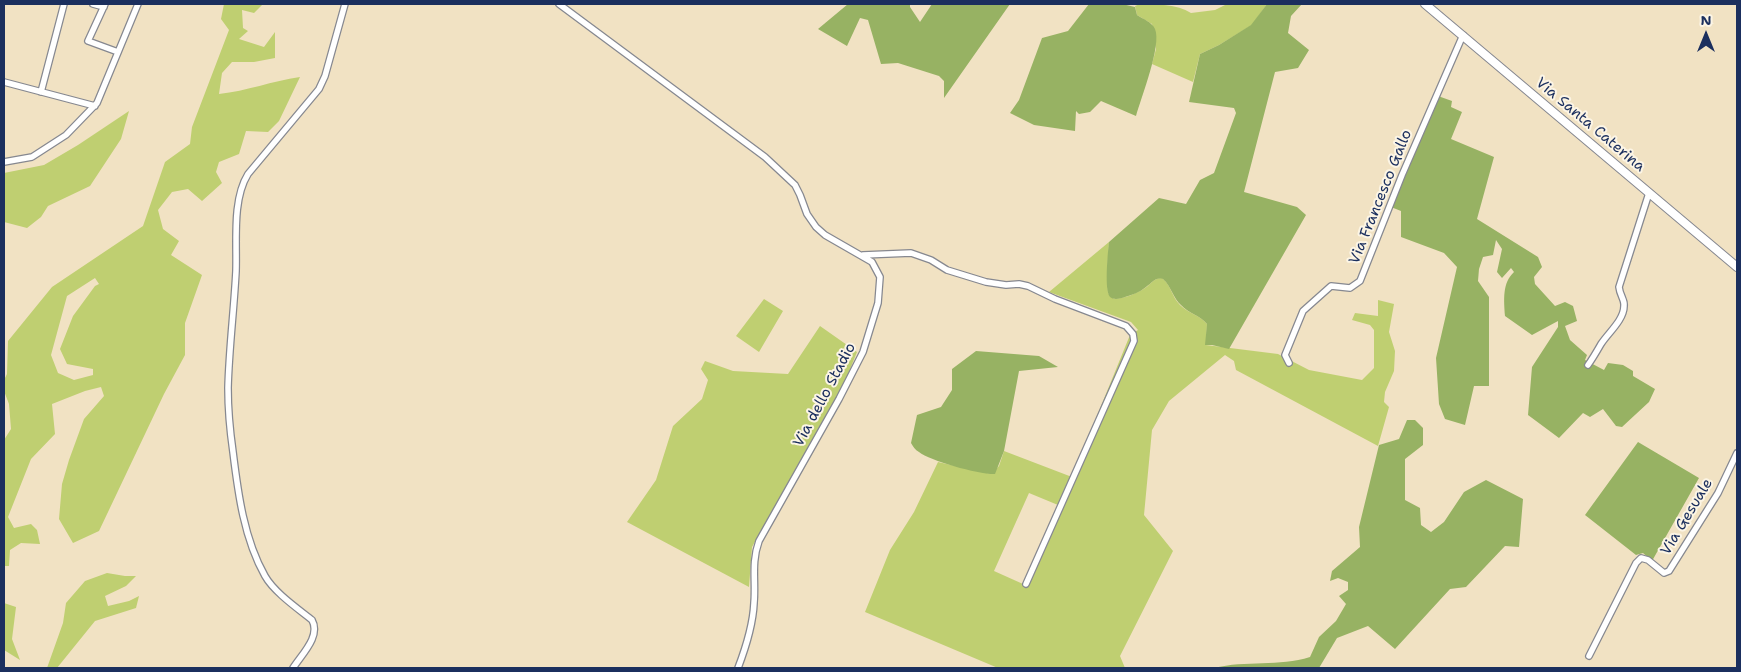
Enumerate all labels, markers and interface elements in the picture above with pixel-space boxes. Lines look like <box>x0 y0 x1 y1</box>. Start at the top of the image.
north arrow <box>1681 10 1731 60</box>
text: N <box>1700 11 1712 29</box>
street label: Via Santa Caterina <box>1532 74 1648 176</box>
street label: Via Francesco Gallo <box>1346 127 1416 267</box>
street label: Via dello Stadio <box>790 340 860 450</box>
street label: Via Gesuale <box>1657 475 1717 559</box>

